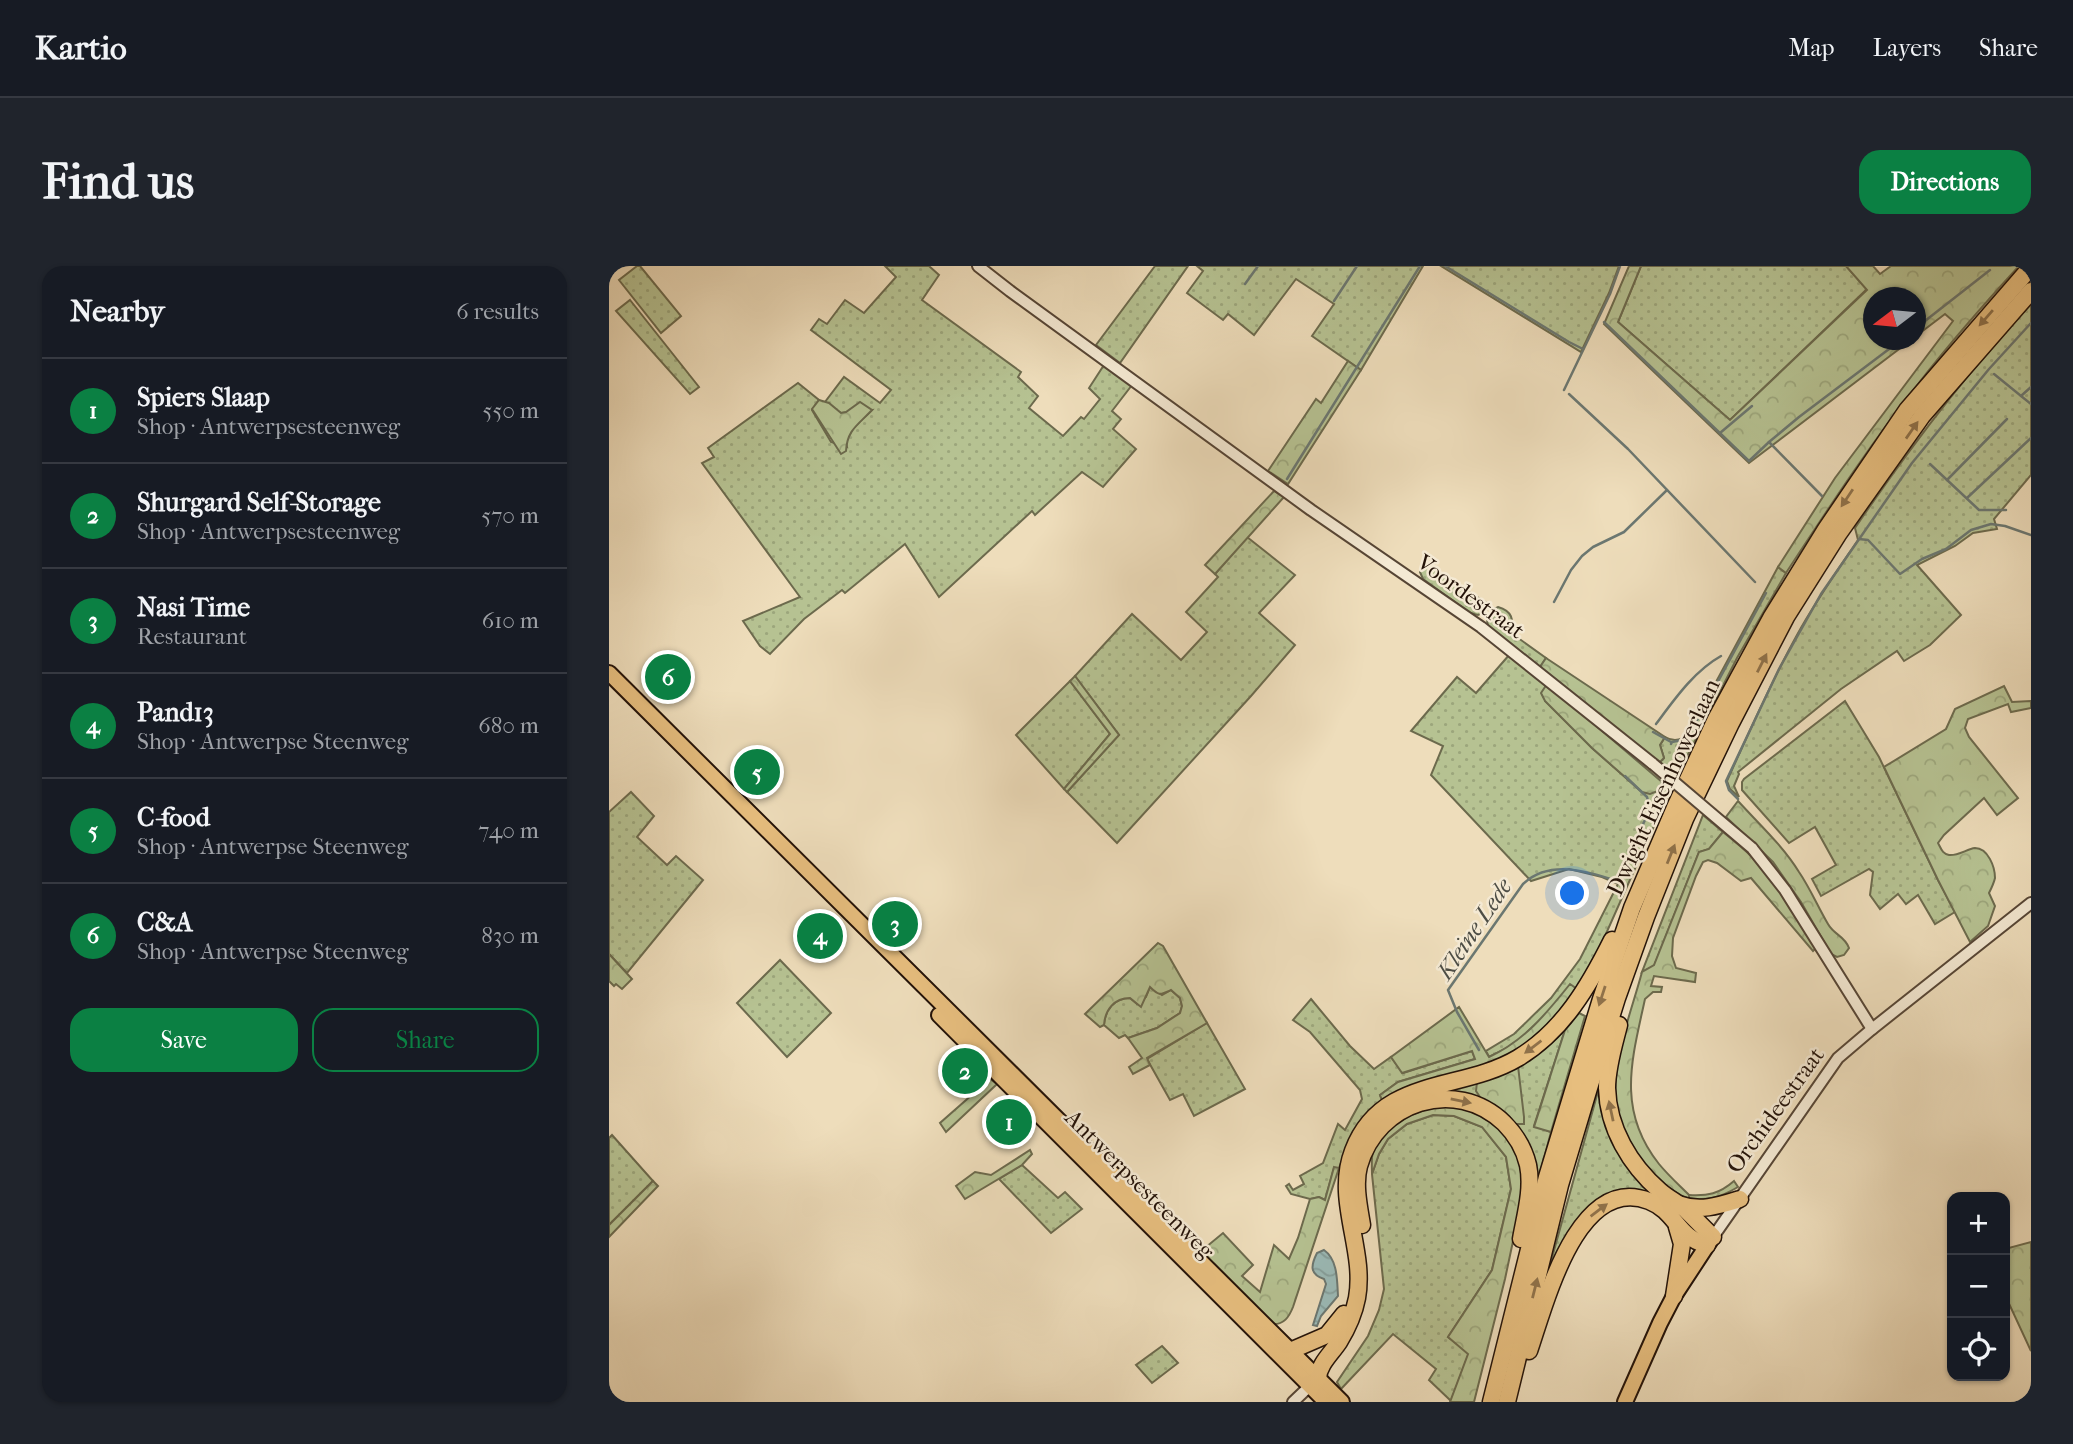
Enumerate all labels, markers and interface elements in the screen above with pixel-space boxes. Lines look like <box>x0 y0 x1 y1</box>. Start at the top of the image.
text: Kartio <box>35 29 127 68</box>
text: Map <box>1789 34 1835 62</box>
text: Layers <box>1873 34 1941 62</box>
text: Share <box>1979 34 2038 62</box>
button: Directions <box>1859 150 2031 214</box>
text: Find us <box>42 153 194 211</box>
north arrow <box>1863 287 1926 350</box>
text: Nearby <box>70 294 165 329</box>
text: 6 results <box>456 298 539 325</box>
one-way arrow <box>1978 309 1994 327</box>
text: Spiers Slaap <box>137 382 270 413</box>
text: 1 <box>89 397 97 424</box>
text: 550 m <box>483 397 539 424</box>
text: Shop · Antwerpsesteenweg <box>137 413 400 440</box>
one-way arrow <box>1905 421 1919 439</box>
text: Shurgard Self-Storage <box>137 487 381 518</box>
one-way arrow <box>1840 489 1854 507</box>
text: 2 <box>87 502 99 529</box>
text: 570 m <box>481 502 539 529</box>
text: Shop · Antwerpsesteenweg <box>137 518 400 545</box>
street label: Voordestraat <box>1411 548 1530 644</box>
text: Nasi Time <box>137 592 250 623</box>
text: 3 <box>88 607 98 634</box>
text: 610 m <box>482 607 539 634</box>
text: Restaurant <box>137 623 247 650</box>
pin: 6 <box>645 651 691 703</box>
one-way arrow <box>1757 653 1768 673</box>
street label: Dwight Eisenhowerlaan <box>1601 674 1726 900</box>
text: Pand13 <box>137 697 214 728</box>
text: 4 <box>86 712 100 739</box>
text: 680 m <box>478 712 539 739</box>
text: Shop · Antwerpse Steenweg <box>137 728 408 755</box>
pin: 5 <box>734 746 780 798</box>
text: C-food <box>137 802 210 833</box>
text: 5 <box>88 817 98 844</box>
text: 740 m <box>478 817 539 844</box>
text: Shop · Antwerpse Steenweg <box>137 833 408 860</box>
one-way arrow <box>1666 843 1677 864</box>
water label: Kleine Lede <box>1429 872 1518 986</box>
your location <box>1555 876 1589 910</box>
pin: 3 <box>872 898 918 950</box>
text: C&A <box>137 907 193 938</box>
pin: 4 <box>797 910 843 962</box>
text: 6 <box>87 922 99 949</box>
text: 830 m <box>481 922 539 949</box>
text: Shop · Antwerpse Steenweg <box>137 938 408 965</box>
one-way arrow <box>1596 985 1607 1006</box>
button: Save <box>70 1008 298 1072</box>
button: Share <box>312 1008 539 1072</box>
one-way arrow <box>1524 1040 1542 1054</box>
street label: Orchideestraat <box>1721 1042 1830 1178</box>
pin: 2 <box>942 1045 988 1097</box>
pin: 1 <box>986 1096 1032 1148</box>
one-way arrow <box>1450 1096 1472 1107</box>
one-way arrow <box>1605 1100 1616 1122</box>
street label: Antwerpsesteenweg <box>1059 1103 1220 1265</box>
map controls <box>1947 1192 2010 1381</box>
button: + <box>1947 1192 2010 1255</box>
one-way arrow <box>1590 1204 1608 1218</box>
button: − <box>1947 1255 2010 1318</box>
one-way arrow <box>1530 1277 1541 1299</box>
button: locate <box>1947 1318 2010 1381</box>

